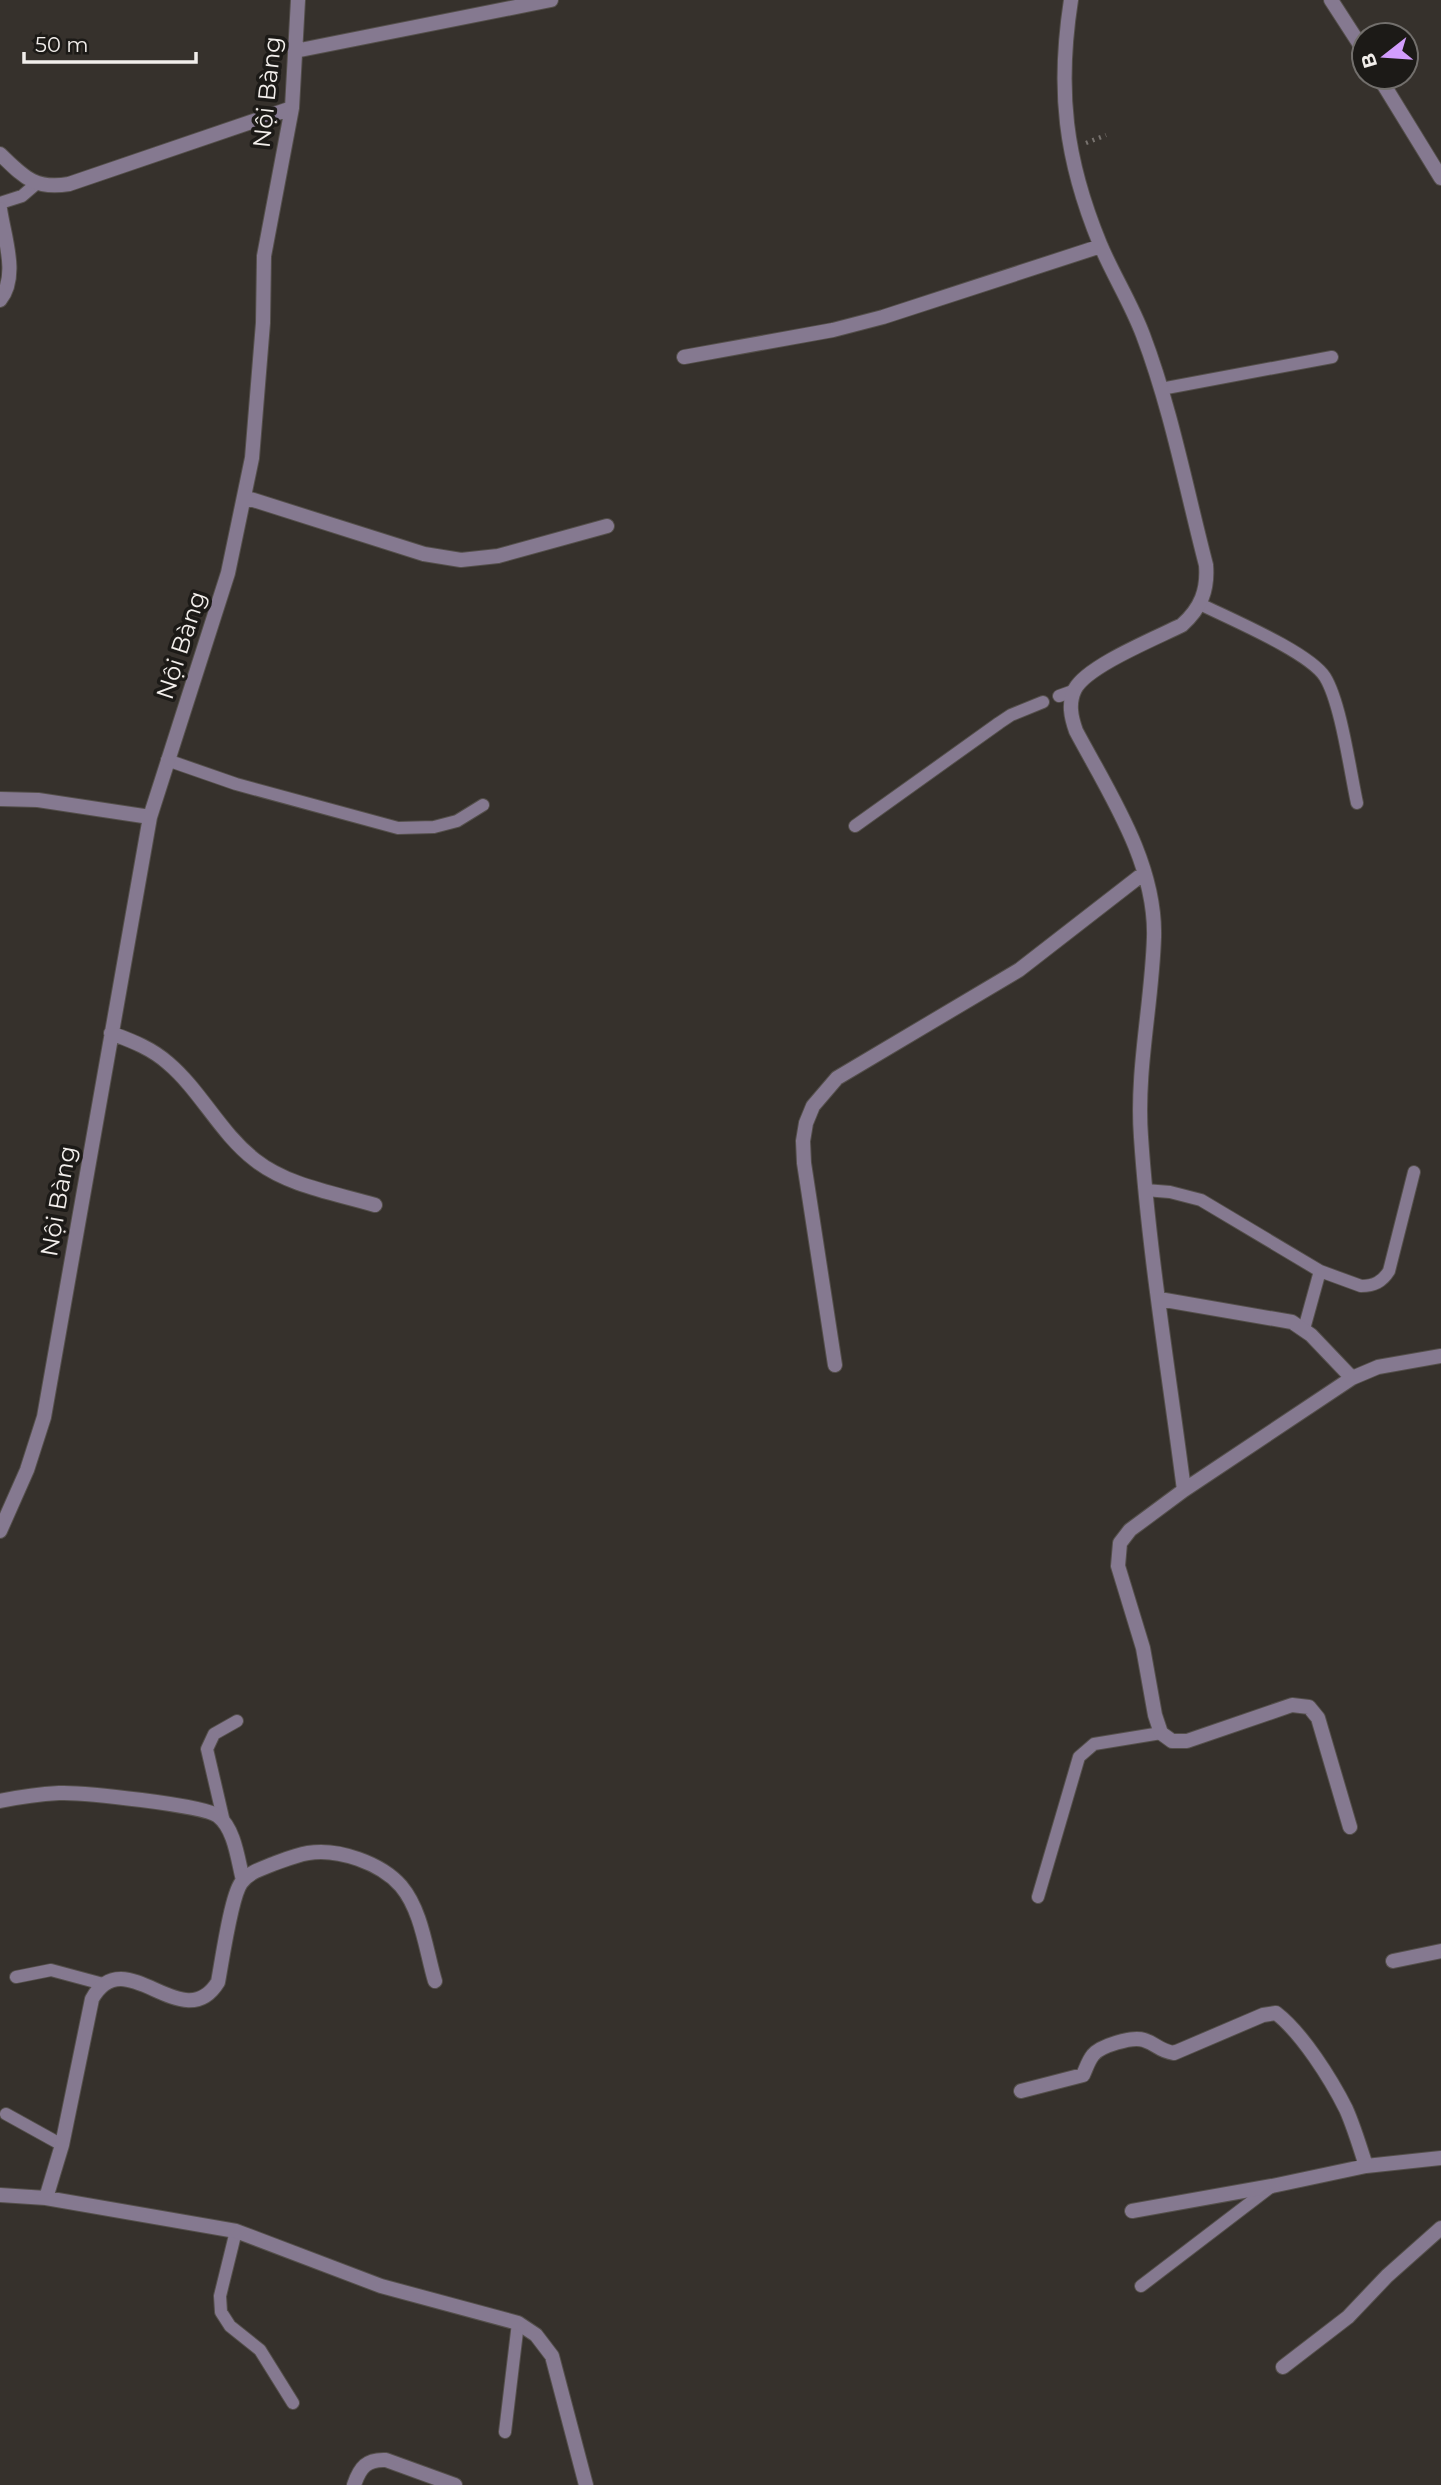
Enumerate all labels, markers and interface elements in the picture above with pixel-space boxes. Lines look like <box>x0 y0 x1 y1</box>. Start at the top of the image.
scale bar <box>24 21 196 65</box>
north arrow <box>1350 21 1420 91</box>
text: 50 m <box>35 32 89 57</box>
street label: Nội Bàng <box>247 35 287 149</box>
text: B <box>1356 51 1382 71</box>
street label: Nội Bàng <box>150 587 212 703</box>
street label: Nội Bàng <box>34 1143 82 1259</box>

